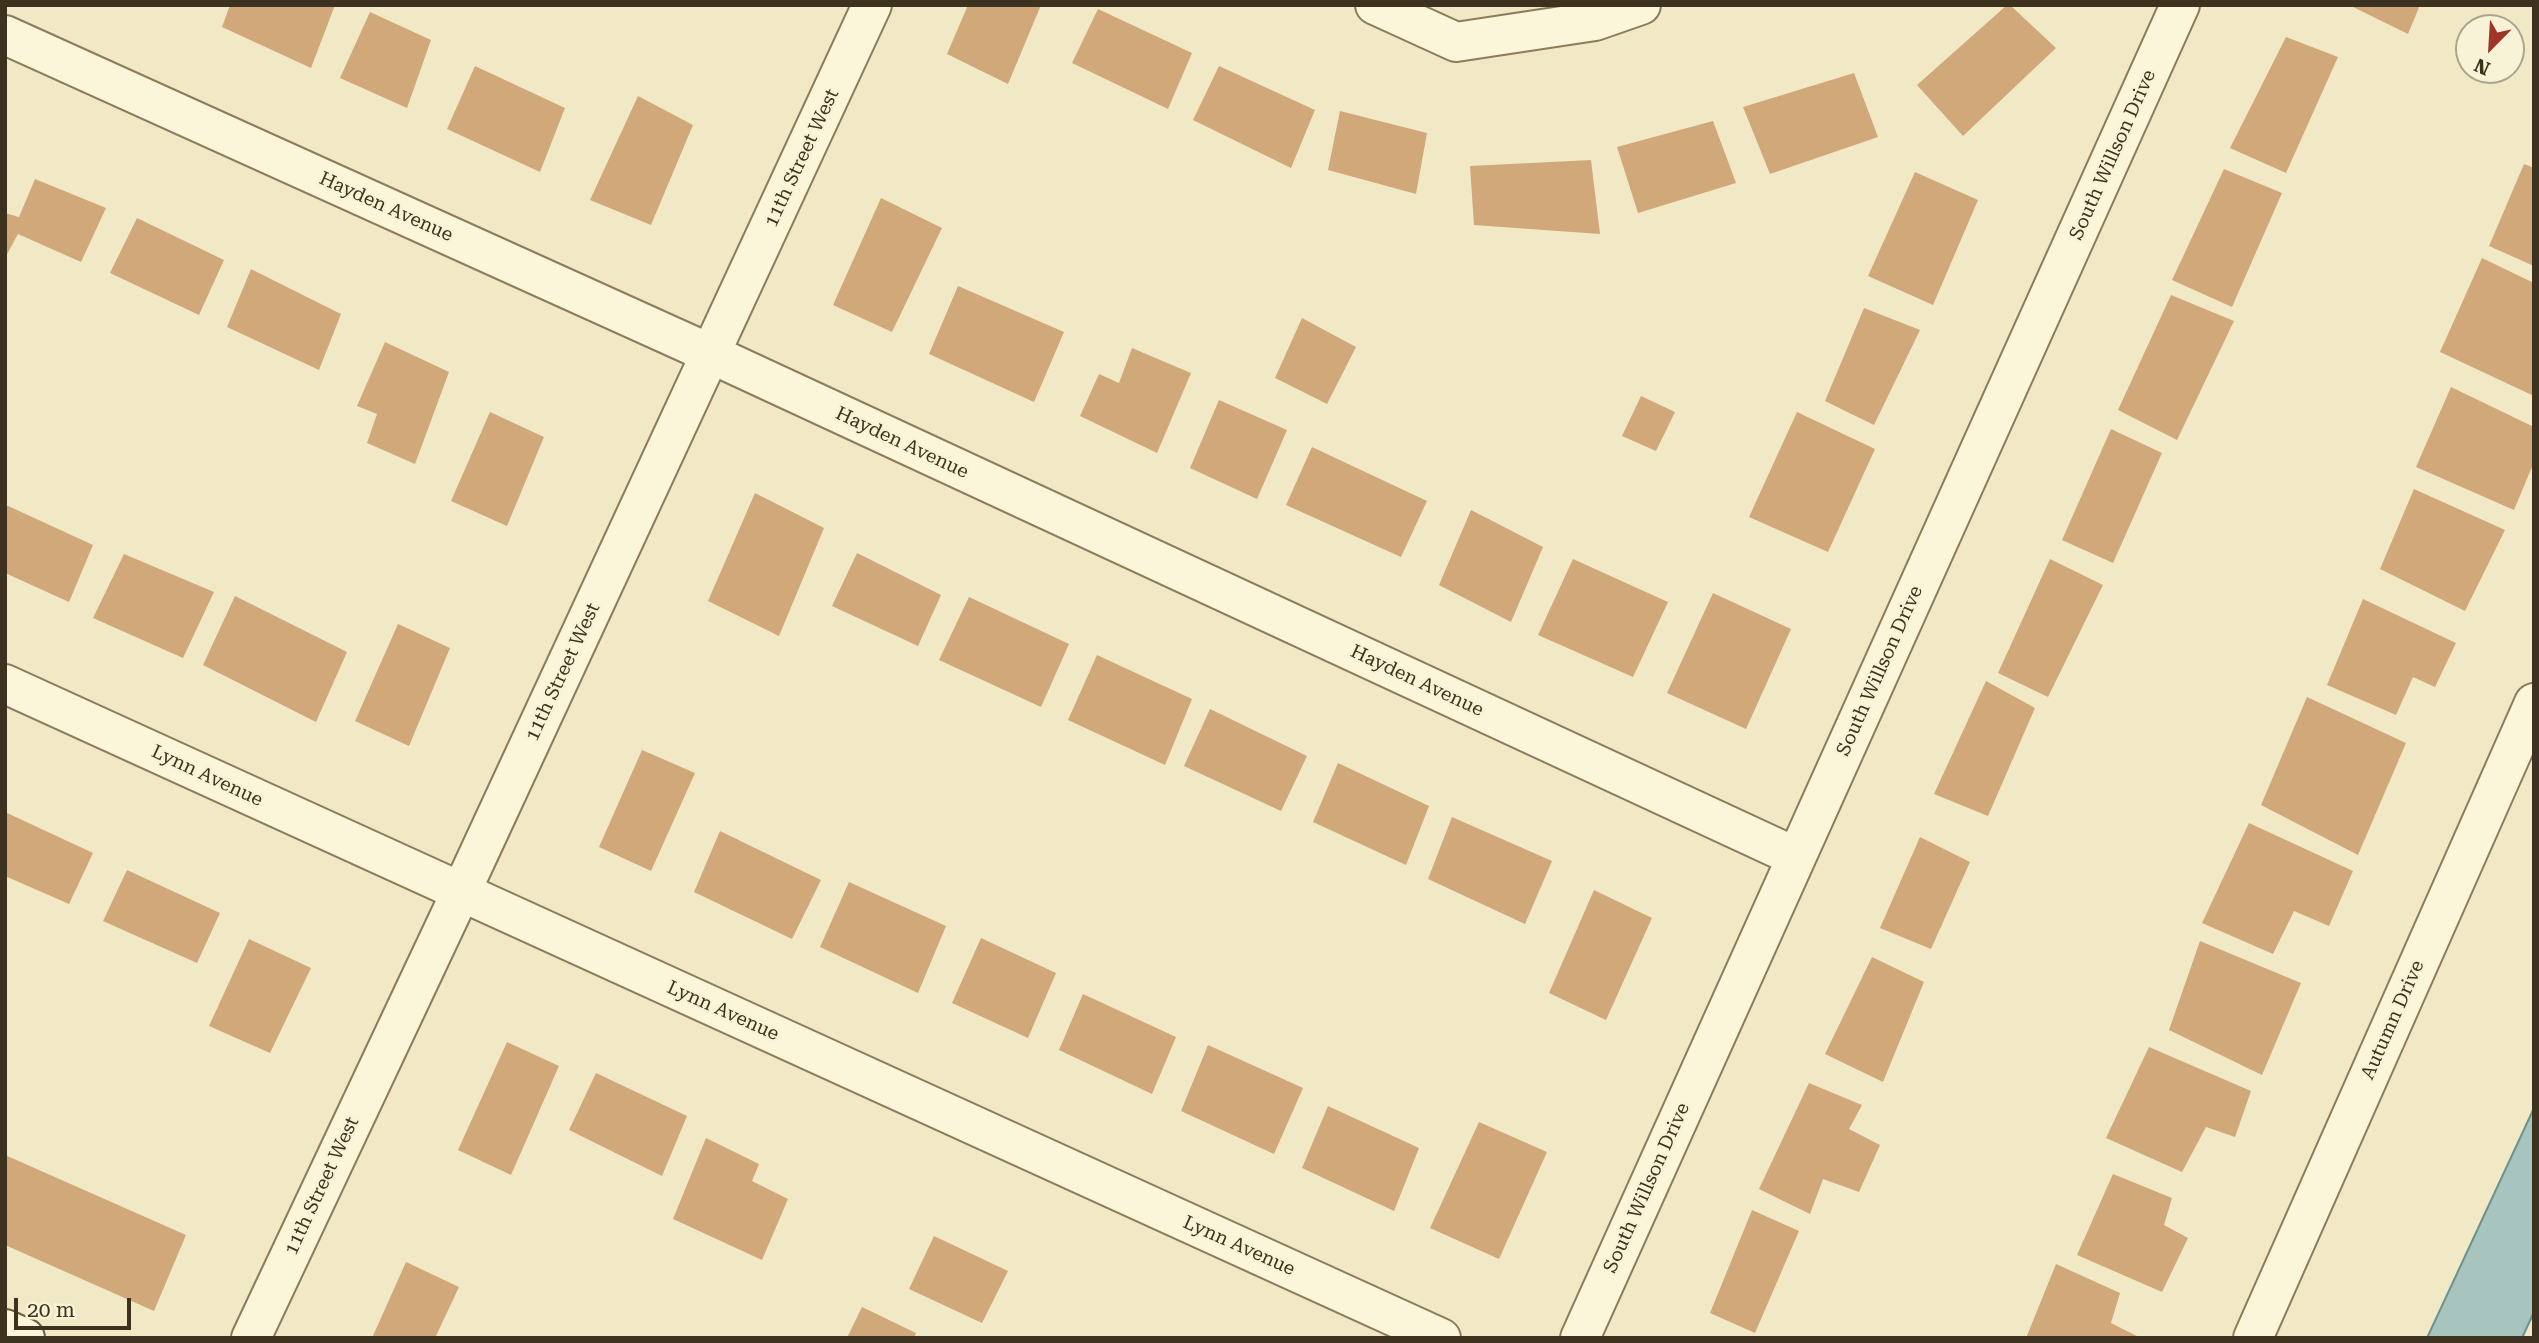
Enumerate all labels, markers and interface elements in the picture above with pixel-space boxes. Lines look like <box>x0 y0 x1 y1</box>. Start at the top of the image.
north arrow <box>2455 14 2525 84</box>
text: N <box>2471 53 2493 80</box>
street label: South Willson Drive <box>2065 66 2161 244</box>
street label: 11th Street West <box>760 85 844 231</box>
street label: Hayden Avenue <box>316 167 456 247</box>
street label: Hayden Avenue <box>832 402 972 484</box>
street label: South Willson Drive <box>1832 582 1928 760</box>
street label: 11th Street West <box>521 599 605 745</box>
street label: Hayden Avenue <box>1347 640 1487 722</box>
street label: Lynn Avenue <box>148 740 266 812</box>
street label: Autumn Drive <box>2357 957 2429 1083</box>
street label: Lynn Avenue <box>663 976 783 1046</box>
street label: South Willson Drive <box>1599 1099 1695 1277</box>
street label: 11th Street West <box>280 1113 364 1259</box>
street label: Lynn Avenue <box>1179 1211 1299 1281</box>
scale bar <box>18 1284 135 1328</box>
text: 20 m <box>27 1298 75 1322</box>

